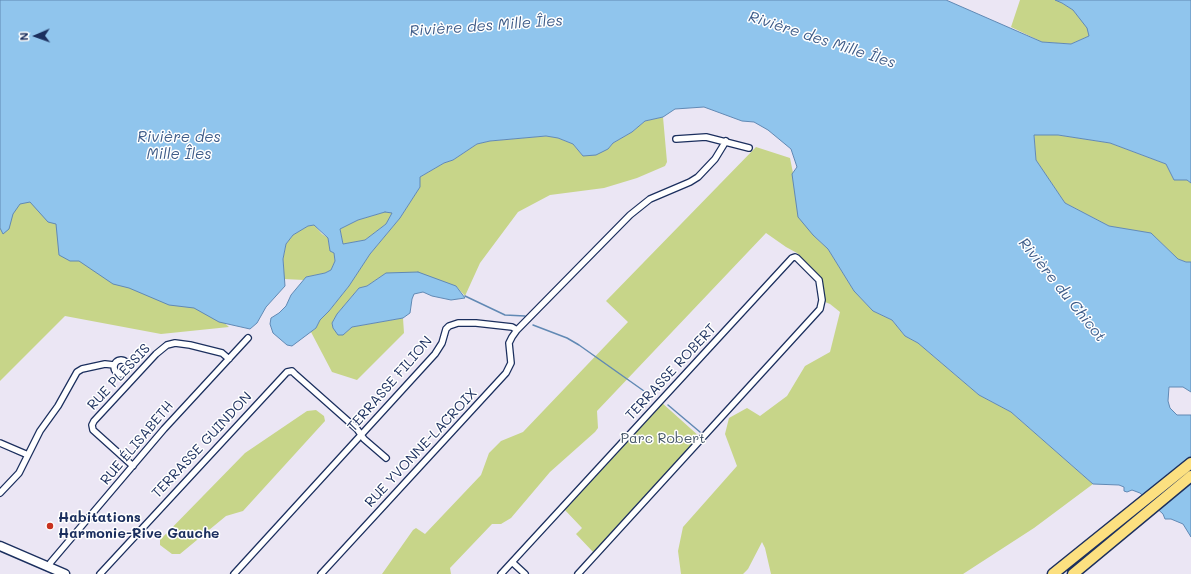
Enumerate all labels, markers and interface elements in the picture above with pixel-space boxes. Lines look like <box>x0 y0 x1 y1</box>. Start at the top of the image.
water label: Rivière des Mille Îles <box>746 8 898 72</box>
water label: Rivière des Mille Îles <box>409 12 563 40</box>
north arrow <box>16 16 56 56</box>
text: N <box>16 32 31 41</box>
water label: Rivière des Mille Îles <box>137 128 221 163</box>
water label: Rivière du Chicot <box>1015 235 1109 345</box>
street label: TERRASSE ROBERT <box>622 320 720 424</box>
street label: TERRASSE FILION <box>344 333 436 435</box>
street label: RUE PLESSIS <box>84 340 154 414</box>
street label: RUE YVONNE-LACROIX <box>362 385 480 511</box>
street label: TERRASSE GUINDON <box>148 388 256 502</box>
street label: RUE ÉLISABETH <box>97 398 177 488</box>
park label: Parc Robert <box>620 431 706 447</box>
place label: Habitations Harmonie-Rive Gauche <box>58 510 219 542</box>
marker: Habitations Harmonie-Rive Gauche <box>45 521 55 531</box>

